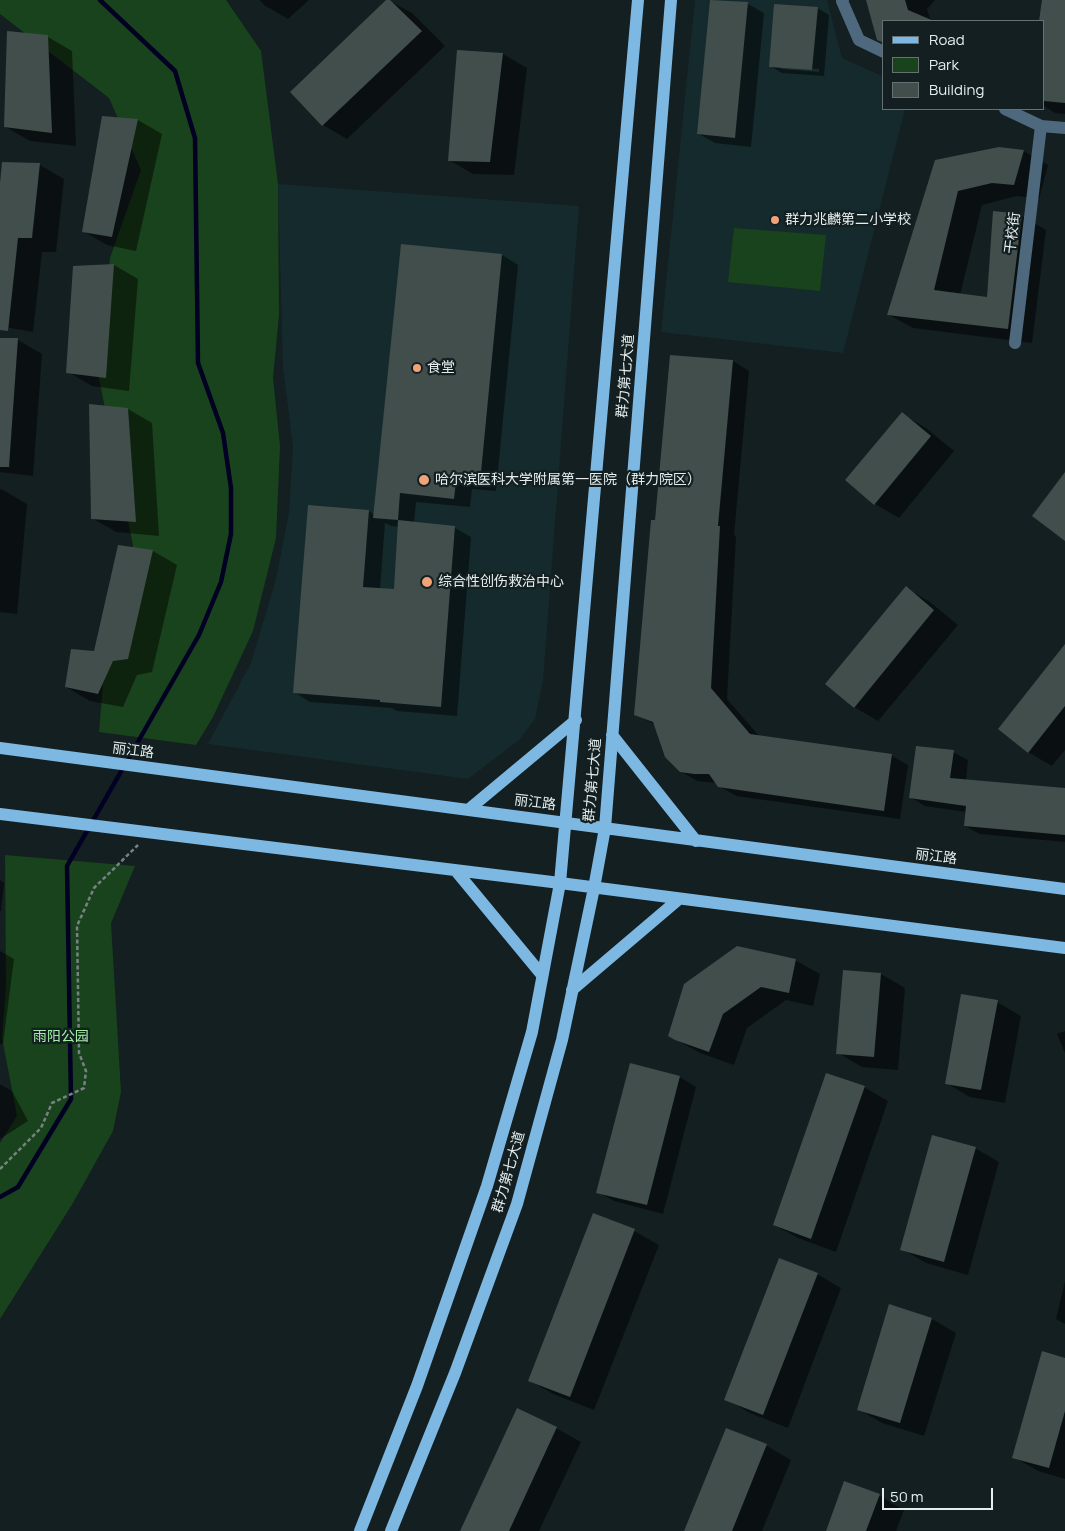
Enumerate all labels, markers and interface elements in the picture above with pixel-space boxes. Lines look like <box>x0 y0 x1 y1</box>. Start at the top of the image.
legend <box>882 20 1045 110</box>
text: Road <box>929 29 965 50</box>
text: Park <box>929 54 959 75</box>
text: Building <box>929 79 984 100</box>
street label: 干校街 <box>1002 211 1024 255</box>
place label: 群力兆麟第二小学校 <box>785 212 911 228</box>
marker: 群力兆麟第二小学校 <box>769 214 781 226</box>
street label: 群力第七大道 <box>614 333 638 419</box>
place label: 食堂 <box>427 360 455 376</box>
marker: 食堂 <box>411 362 423 374</box>
place label: 哈尔滨医科大学附属第一医院（群力院区） <box>435 472 701 488</box>
marker: 哈尔滨医科大学附属第一医院（群力院区） <box>417 473 431 487</box>
place label: 综合性创伤救治中心 <box>438 574 564 590</box>
marker: 综合性创伤救治中心 <box>420 575 434 589</box>
street label: 群力第七大道 <box>581 737 605 823</box>
street label: 丽江路 <box>111 740 155 762</box>
street label: 丽江路 <box>513 792 557 814</box>
street label: 丽江路 <box>914 846 958 868</box>
park label: 雨阳公园 <box>33 1029 89 1045</box>
street label: 群力第七大道 <box>489 1129 529 1215</box>
scale bar <box>885 1478 996 1510</box>
text: 50 m <box>890 1486 924 1507</box>

